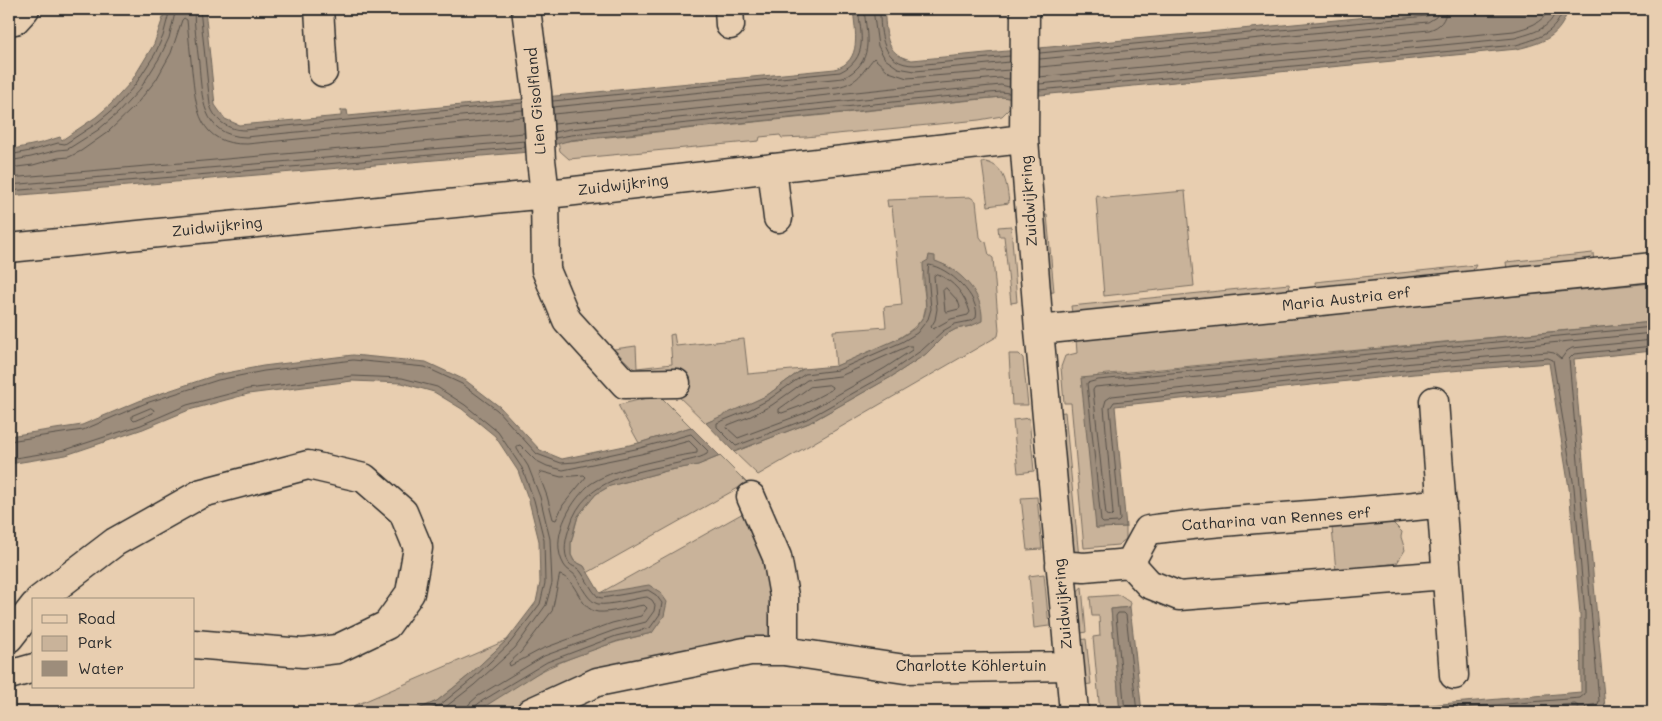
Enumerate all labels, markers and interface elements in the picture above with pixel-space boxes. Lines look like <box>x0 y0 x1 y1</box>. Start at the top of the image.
street label: Lien Gisolfland <box>520 47 550 155</box>
street label: Zuidwijkring <box>1015 155 1041 247</box>
street label: Zuidwijkring <box>577 169 669 199</box>
street label: Zuidwijkring <box>171 211 263 241</box>
street label: Maria Austria erf <box>1281 281 1412 315</box>
street label: Catharina van Rennes erf <box>1181 501 1372 535</box>
street label: Zuidwijkring <box>1048 558 1076 650</box>
legend <box>32 598 195 688</box>
text: Road <box>78 608 115 628</box>
text: Park <box>78 632 112 652</box>
street label: Charlotte Köhlertuin <box>896 655 1046 675</box>
text: Water <box>78 658 124 678</box>

